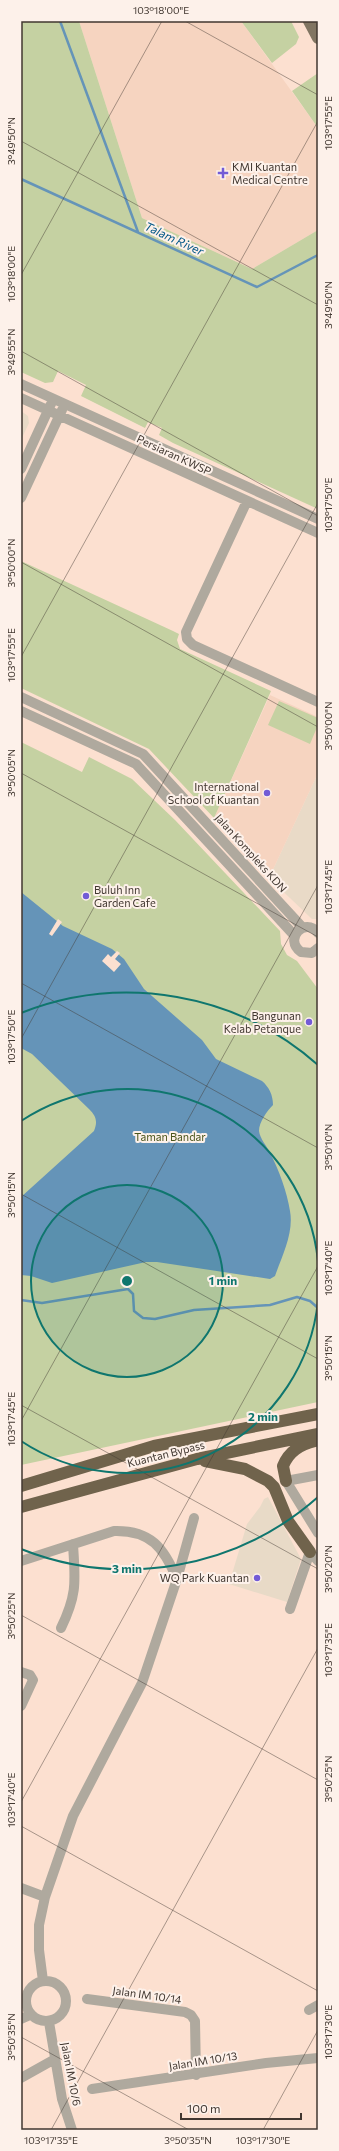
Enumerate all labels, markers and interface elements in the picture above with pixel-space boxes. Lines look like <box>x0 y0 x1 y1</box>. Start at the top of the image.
text: 103°18'00"E <box>133 4 189 16</box>
text: 103°17'55"E <box>322 96 334 150</box>
text: 3°49'50"N <box>5 117 17 165</box>
place label: KMI Kuantan Medical Centre <box>232 160 308 186</box>
marker: KMI Kuantan Medical Centre <box>217 167 229 179</box>
water label: Talam River <box>143 218 207 258</box>
text: 103°18'00"E <box>5 246 17 302</box>
text: 3°49'50"N <box>322 281 334 329</box>
text: 3°49'55"N <box>5 328 17 376</box>
street label: Persiaran KWSP <box>135 432 214 477</box>
text: 103°17'50"E <box>322 478 334 532</box>
text: 3°50'00"N <box>5 539 17 588</box>
text: 103°17'55"E <box>5 628 17 682</box>
text: 3°50'00"N <box>322 702 334 751</box>
text: 3°50'05"N <box>5 749 17 797</box>
place label: International School of Kuantan <box>168 780 259 806</box>
marker: International School of Kuantan <box>262 788 272 798</box>
street label: Jalan Kompleks KDN <box>212 811 290 895</box>
text: 103°17'45"E <box>322 860 334 914</box>
place label: Buluh Inn Garden Cafe <box>94 883 156 909</box>
marker: Buluh Inn Garden Cafe <box>81 891 91 901</box>
place label: Bangunan Kelab Petanque <box>224 1009 301 1035</box>
text: 103°17'50"E <box>5 1010 17 1064</box>
marker: Bangunan Kelab Petanque <box>304 1017 314 1027</box>
text: 3°50'10"N <box>322 1124 334 1170</box>
park label: Taman Bandar <box>134 1130 206 1143</box>
text: 3°50'15"N <box>5 1172 17 1218</box>
text: 103°17'40"E <box>322 1240 334 1295</box>
text: 1 min <box>209 1273 237 1287</box>
centre of rings <box>120 1274 134 1288</box>
text: 3°50'15"N <box>322 1335 334 1381</box>
text: 103°17'45"E <box>5 1392 17 1446</box>
text: 2 min <box>248 1409 278 1423</box>
street label: Kuantan Bypass <box>126 1438 206 1469</box>
text: 3°50'20"N <box>322 1545 334 1593</box>
text: 3 min <box>112 1561 142 1575</box>
place label: WQ Park Kuantan <box>160 1571 249 1584</box>
marker: WQ Park Kuantan <box>252 1573 262 1583</box>
text: 3°50'25"N <box>5 1592 17 1640</box>
text: 103°17'35"E <box>322 1623 334 1677</box>
text: 3°50'25"N <box>322 1755 334 1803</box>
text: 103°17'40"E <box>5 1772 17 1827</box>
street label: Jalan IM 10/14 <box>112 1983 183 2007</box>
text: 103°17'30"E <box>322 2005 334 2059</box>
text: 3°50'35"N <box>5 2013 17 2061</box>
street label: Jalan IM 10/6 <box>58 2041 84 2107</box>
street label: Jalan IM 10/13 <box>168 2049 238 2073</box>
scale bar <box>181 2095 301 2121</box>
text: 100 m <box>187 2101 221 2115</box>
text: 103°17'35"E <box>24 2134 78 2146</box>
text: 3°50'35"N <box>164 2134 212 2146</box>
text: 103°17'30"E <box>236 2134 290 2146</box>

